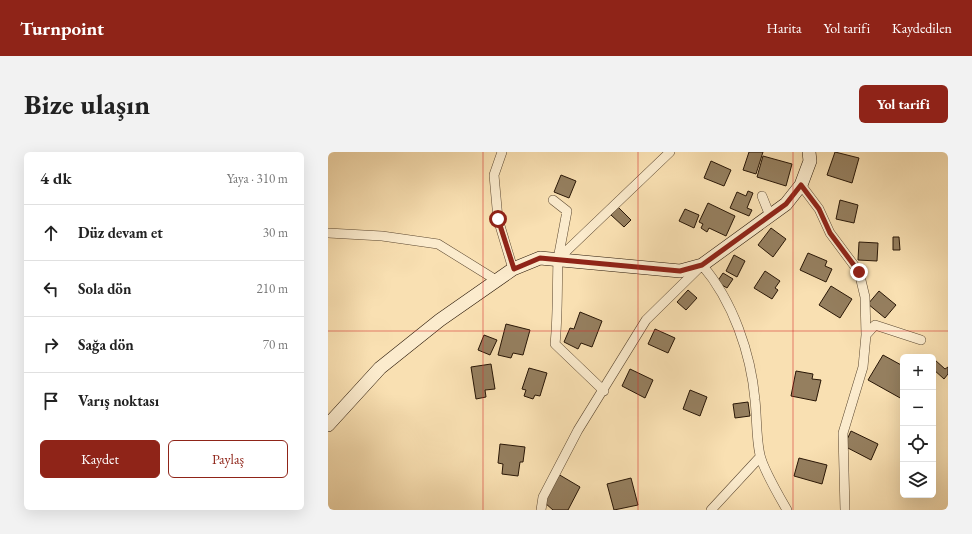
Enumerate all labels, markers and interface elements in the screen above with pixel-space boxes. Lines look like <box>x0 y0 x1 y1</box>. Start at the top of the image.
text: Turnpoint <box>20 16 104 41</box>
text: Harita <box>767 19 802 37</box>
text: Yol tarifi <box>824 19 870 37</box>
text: Kaydedilen <box>892 19 952 37</box>
button: Yol tarifi <box>859 85 948 123</box>
text: Bize ulaşın <box>24 86 150 122</box>
text: 4 dk <box>40 167 72 189</box>
text: Yaya · 310 m <box>227 170 288 187</box>
route start <box>489 210 507 228</box>
icon: ahead <box>40 222 62 244</box>
text: Düz devam et <box>78 223 163 242</box>
text: 30 m <box>263 224 288 241</box>
route end <box>850 263 868 281</box>
icon: left <box>40 278 62 300</box>
text: Sola dön <box>78 279 131 298</box>
text: 210 m <box>257 280 288 297</box>
icon: right <box>40 334 62 356</box>
text: Sağa dön <box>78 335 134 354</box>
text: 70 m <box>263 336 288 353</box>
map controls <box>900 354 936 498</box>
button: + <box>900 354 936 390</box>
icon: arrive <box>40 390 62 412</box>
button: − <box>900 390 936 426</box>
text: Varış noktası <box>78 391 159 410</box>
button: locate <box>900 426 936 462</box>
button: Kaydet <box>40 440 160 478</box>
button: Paylaş <box>168 440 288 478</box>
button: layers <box>900 462 936 498</box>

